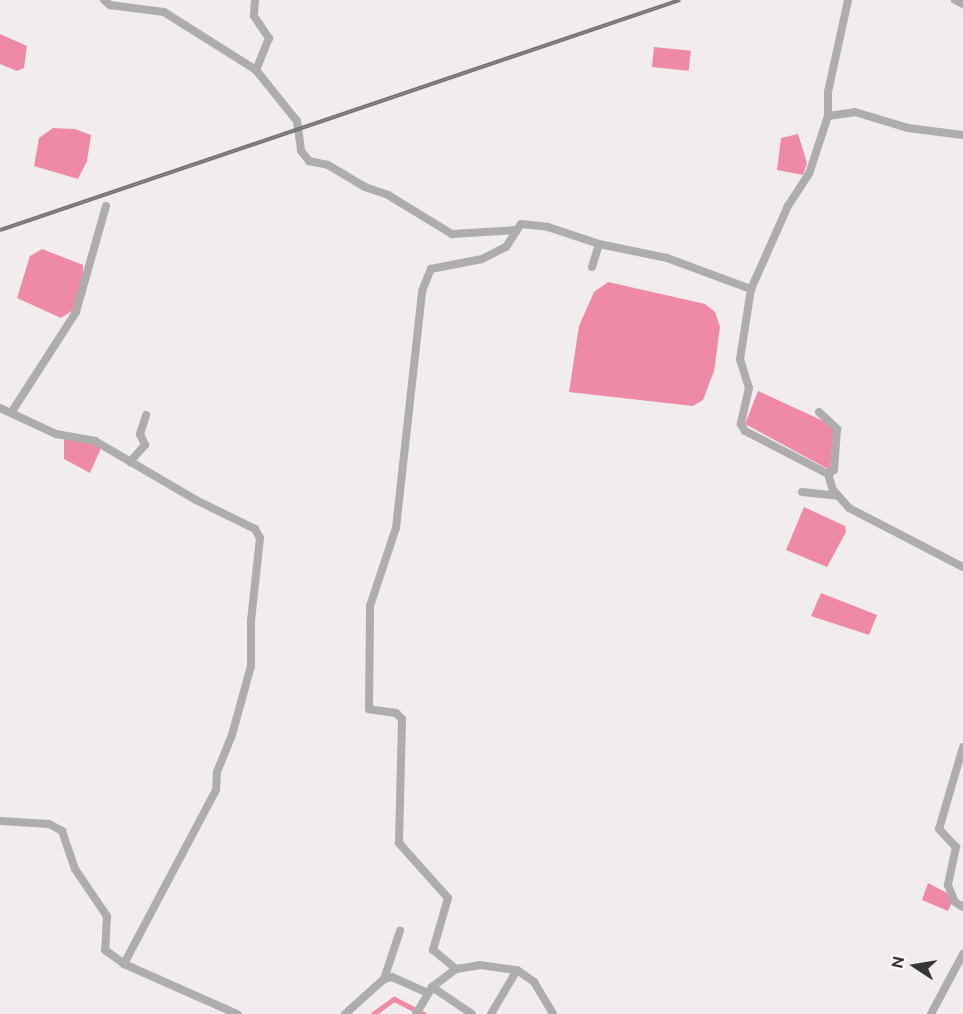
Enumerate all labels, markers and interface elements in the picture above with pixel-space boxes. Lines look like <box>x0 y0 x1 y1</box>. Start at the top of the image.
north arrow <box>885 936 945 996</box>
text: N <box>887 955 907 970</box>

